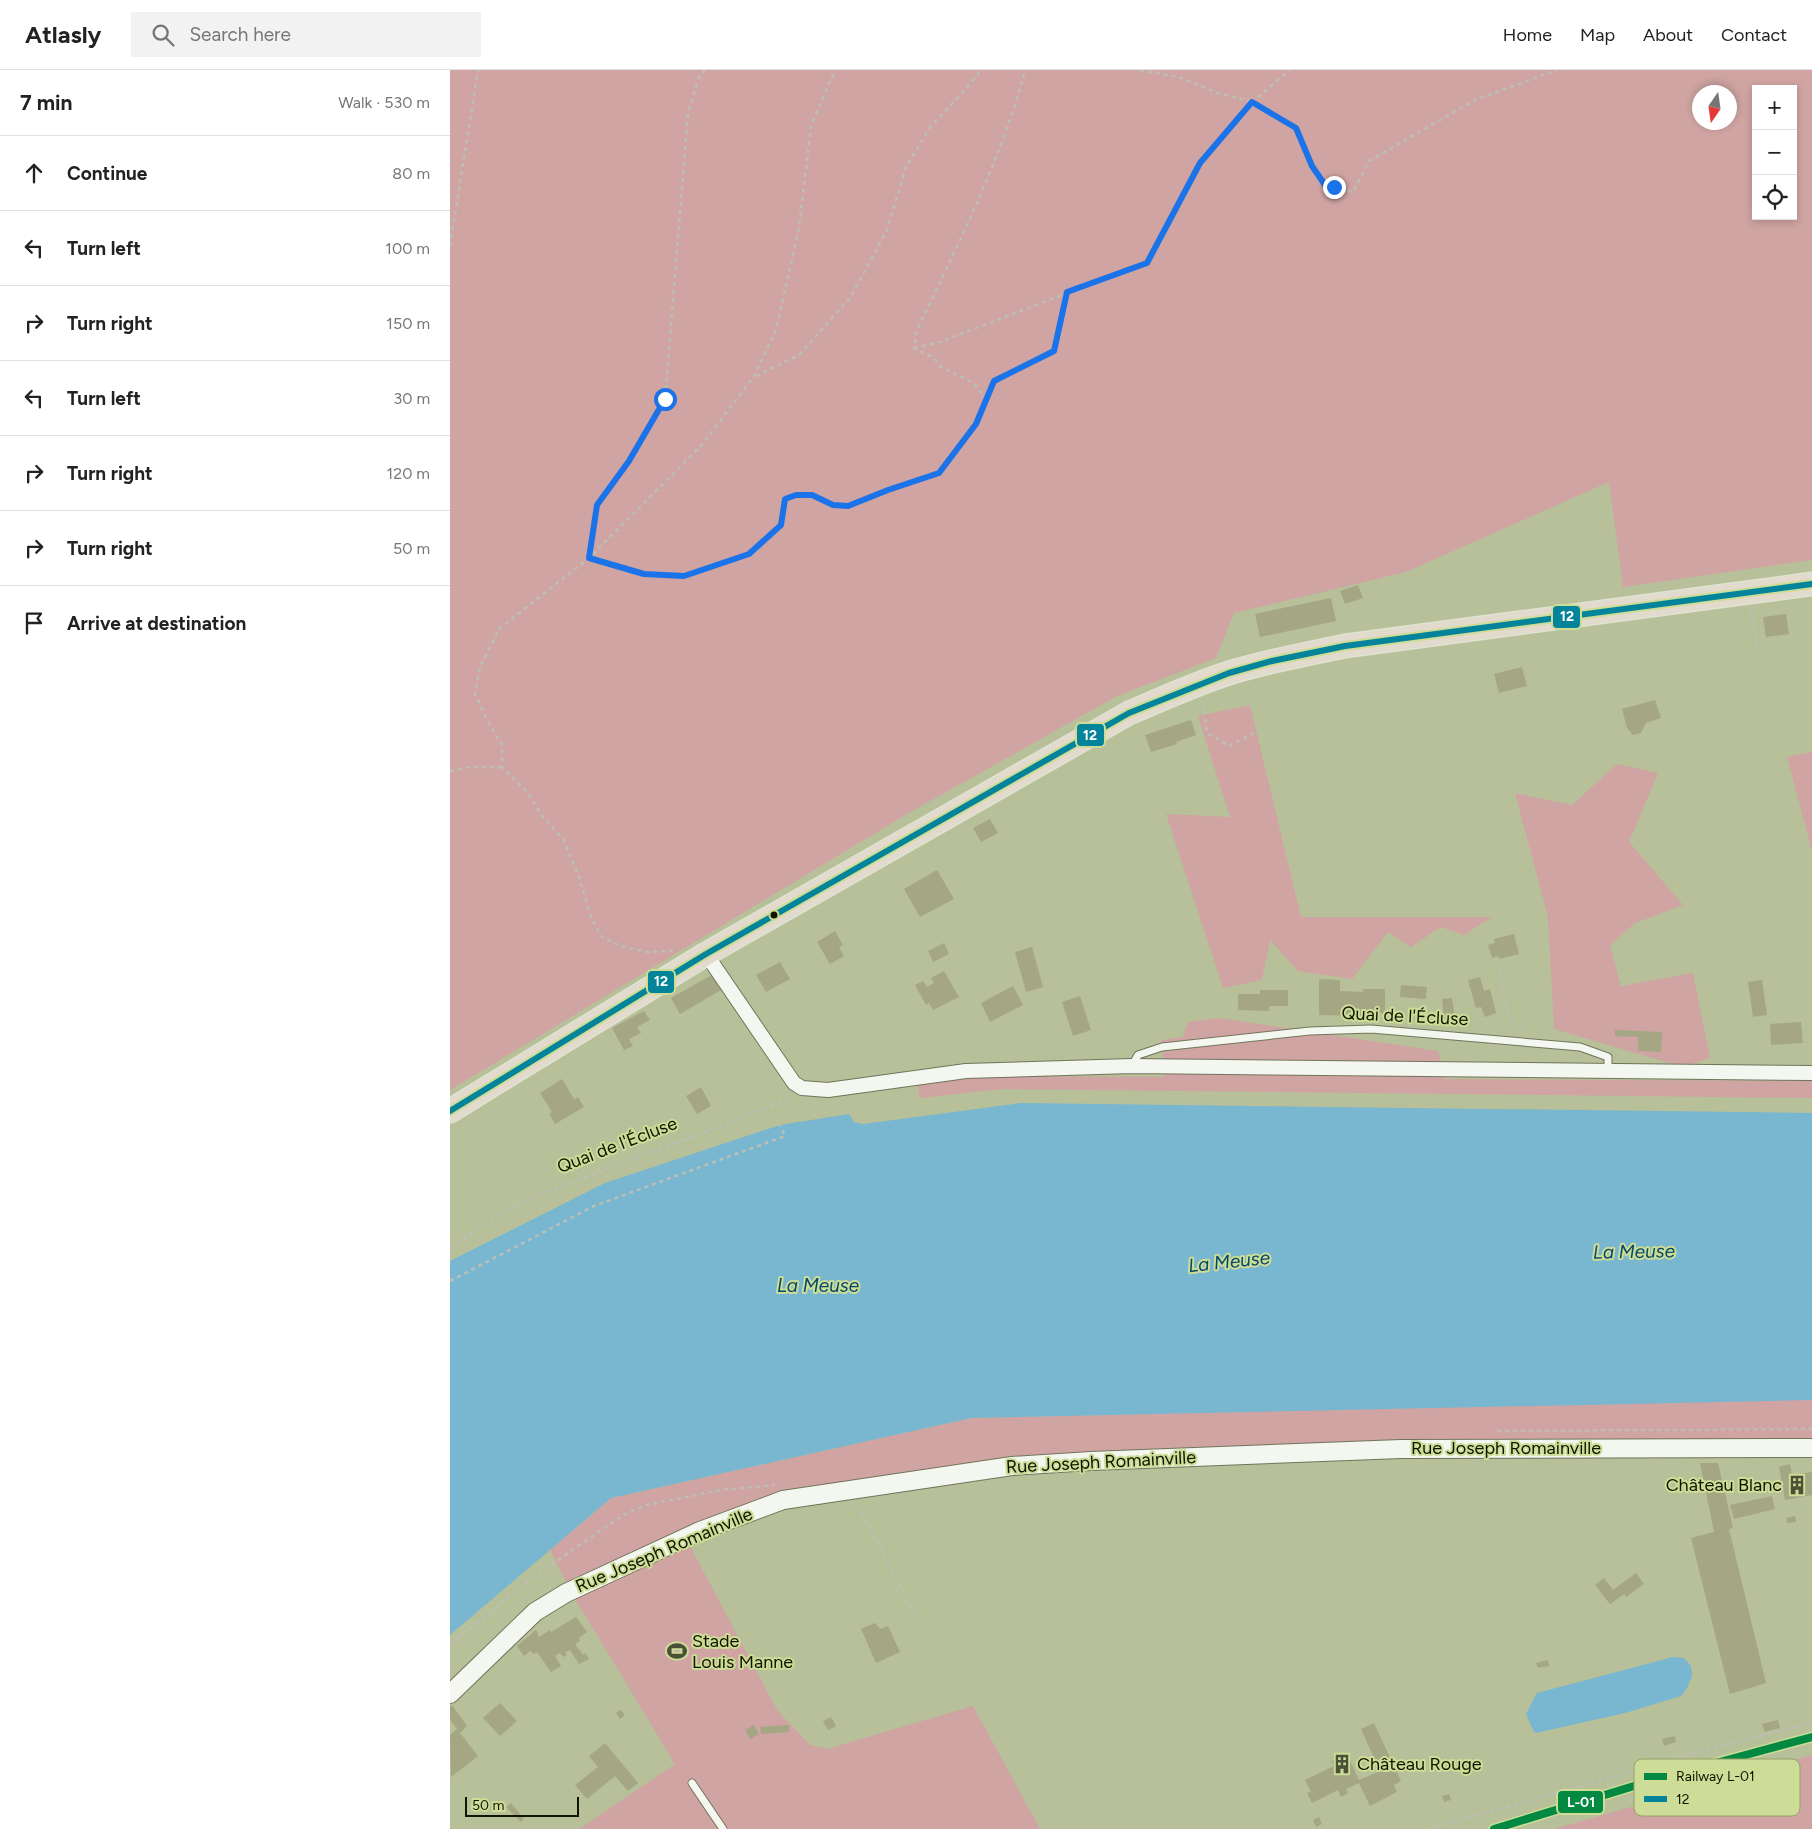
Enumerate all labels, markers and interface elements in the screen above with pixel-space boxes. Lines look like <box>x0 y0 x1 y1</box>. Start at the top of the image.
search box <box>131 12 481 57</box>
text: Atlasly <box>25 20 101 49</box>
icon: search <box>149 21 177 49</box>
text: Search here <box>189 23 291 46</box>
text: Home <box>1503 24 1552 46</box>
text: Map <box>1580 24 1615 46</box>
text: About <box>1643 24 1693 46</box>
text: Contact <box>1721 24 1787 46</box>
north arrow <box>1692 85 1737 130</box>
map controls <box>1752 85 1797 220</box>
button: + <box>1752 85 1797 130</box>
text: 7 min <box>20 90 72 115</box>
text: Walk · 530 m <box>338 93 430 112</box>
button: − <box>1752 130 1797 175</box>
icon: ahead <box>20 159 48 187</box>
text: Continue <box>67 162 147 185</box>
text: 80 m <box>392 164 430 183</box>
button: locate <box>1752 175 1797 220</box>
route end <box>1323 176 1346 199</box>
icon: left <box>20 234 48 262</box>
text: Turn left <box>67 237 141 260</box>
text: 100 m <box>385 239 430 258</box>
icon: right <box>20 309 48 337</box>
text: Turn right <box>67 312 153 335</box>
text: 150 m <box>386 314 430 333</box>
icon: left <box>20 384 48 412</box>
text: Turn left <box>67 387 141 410</box>
route start <box>654 388 677 411</box>
text: 30 m <box>393 389 430 408</box>
icon: right <box>20 459 48 487</box>
text: Turn right <box>67 462 153 485</box>
text: 120 m <box>387 464 430 483</box>
icon: right <box>20 534 48 562</box>
text: Turn right <box>67 537 153 560</box>
text: 50 m <box>393 539 430 558</box>
line badge: 12 <box>1552 605 1581 629</box>
text: 12 <box>1560 608 1574 625</box>
icon: arrive <box>20 609 48 637</box>
text: Arrive at destination <box>67 612 246 635</box>
line badge: 12 <box>1076 723 1105 747</box>
text: 12 <box>1083 727 1097 744</box>
unlabelled marker <box>769 910 779 920</box>
line badge: 12 <box>647 970 675 994</box>
text: 12 <box>654 973 668 990</box>
street label: Quai de l'Écluse <box>1341 1002 1469 1030</box>
street label: Quai de l'Écluse <box>554 1112 680 1178</box>
water label: La Meuse <box>1593 1239 1676 1264</box>
water label: La Meuse <box>1187 1246 1272 1277</box>
water label: La Meuse <box>777 1274 860 1297</box>
street label: Rue Joseph Romainville <box>1411 1437 1601 1459</box>
street label: Rue Joseph Romainville <box>1005 1446 1197 1478</box>
place label: Château Blanc <box>1666 1474 1782 1496</box>
building icon: Château Blanc <box>1786 1474 1808 1496</box>
street label: Rue Joseph Romainville <box>572 1503 756 1597</box>
place label: Stade Louis Manne <box>692 1630 793 1673</box>
sports icon: Stade Louis Manne <box>666 1640 688 1662</box>
building icon: Château Rouge <box>1331 1753 1353 1775</box>
place label: Château Rouge <box>1357 1753 1482 1775</box>
legend <box>1634 1759 1800 1816</box>
text: Railway L-01 <box>1676 1768 1755 1785</box>
line badge: L-01 <box>1557 1790 1604 1814</box>
text: 12 <box>1676 1791 1690 1808</box>
scale bar <box>465 1794 579 1817</box>
text: L-01 <box>1567 1794 1595 1811</box>
text: 50 m <box>472 1797 504 1814</box>

